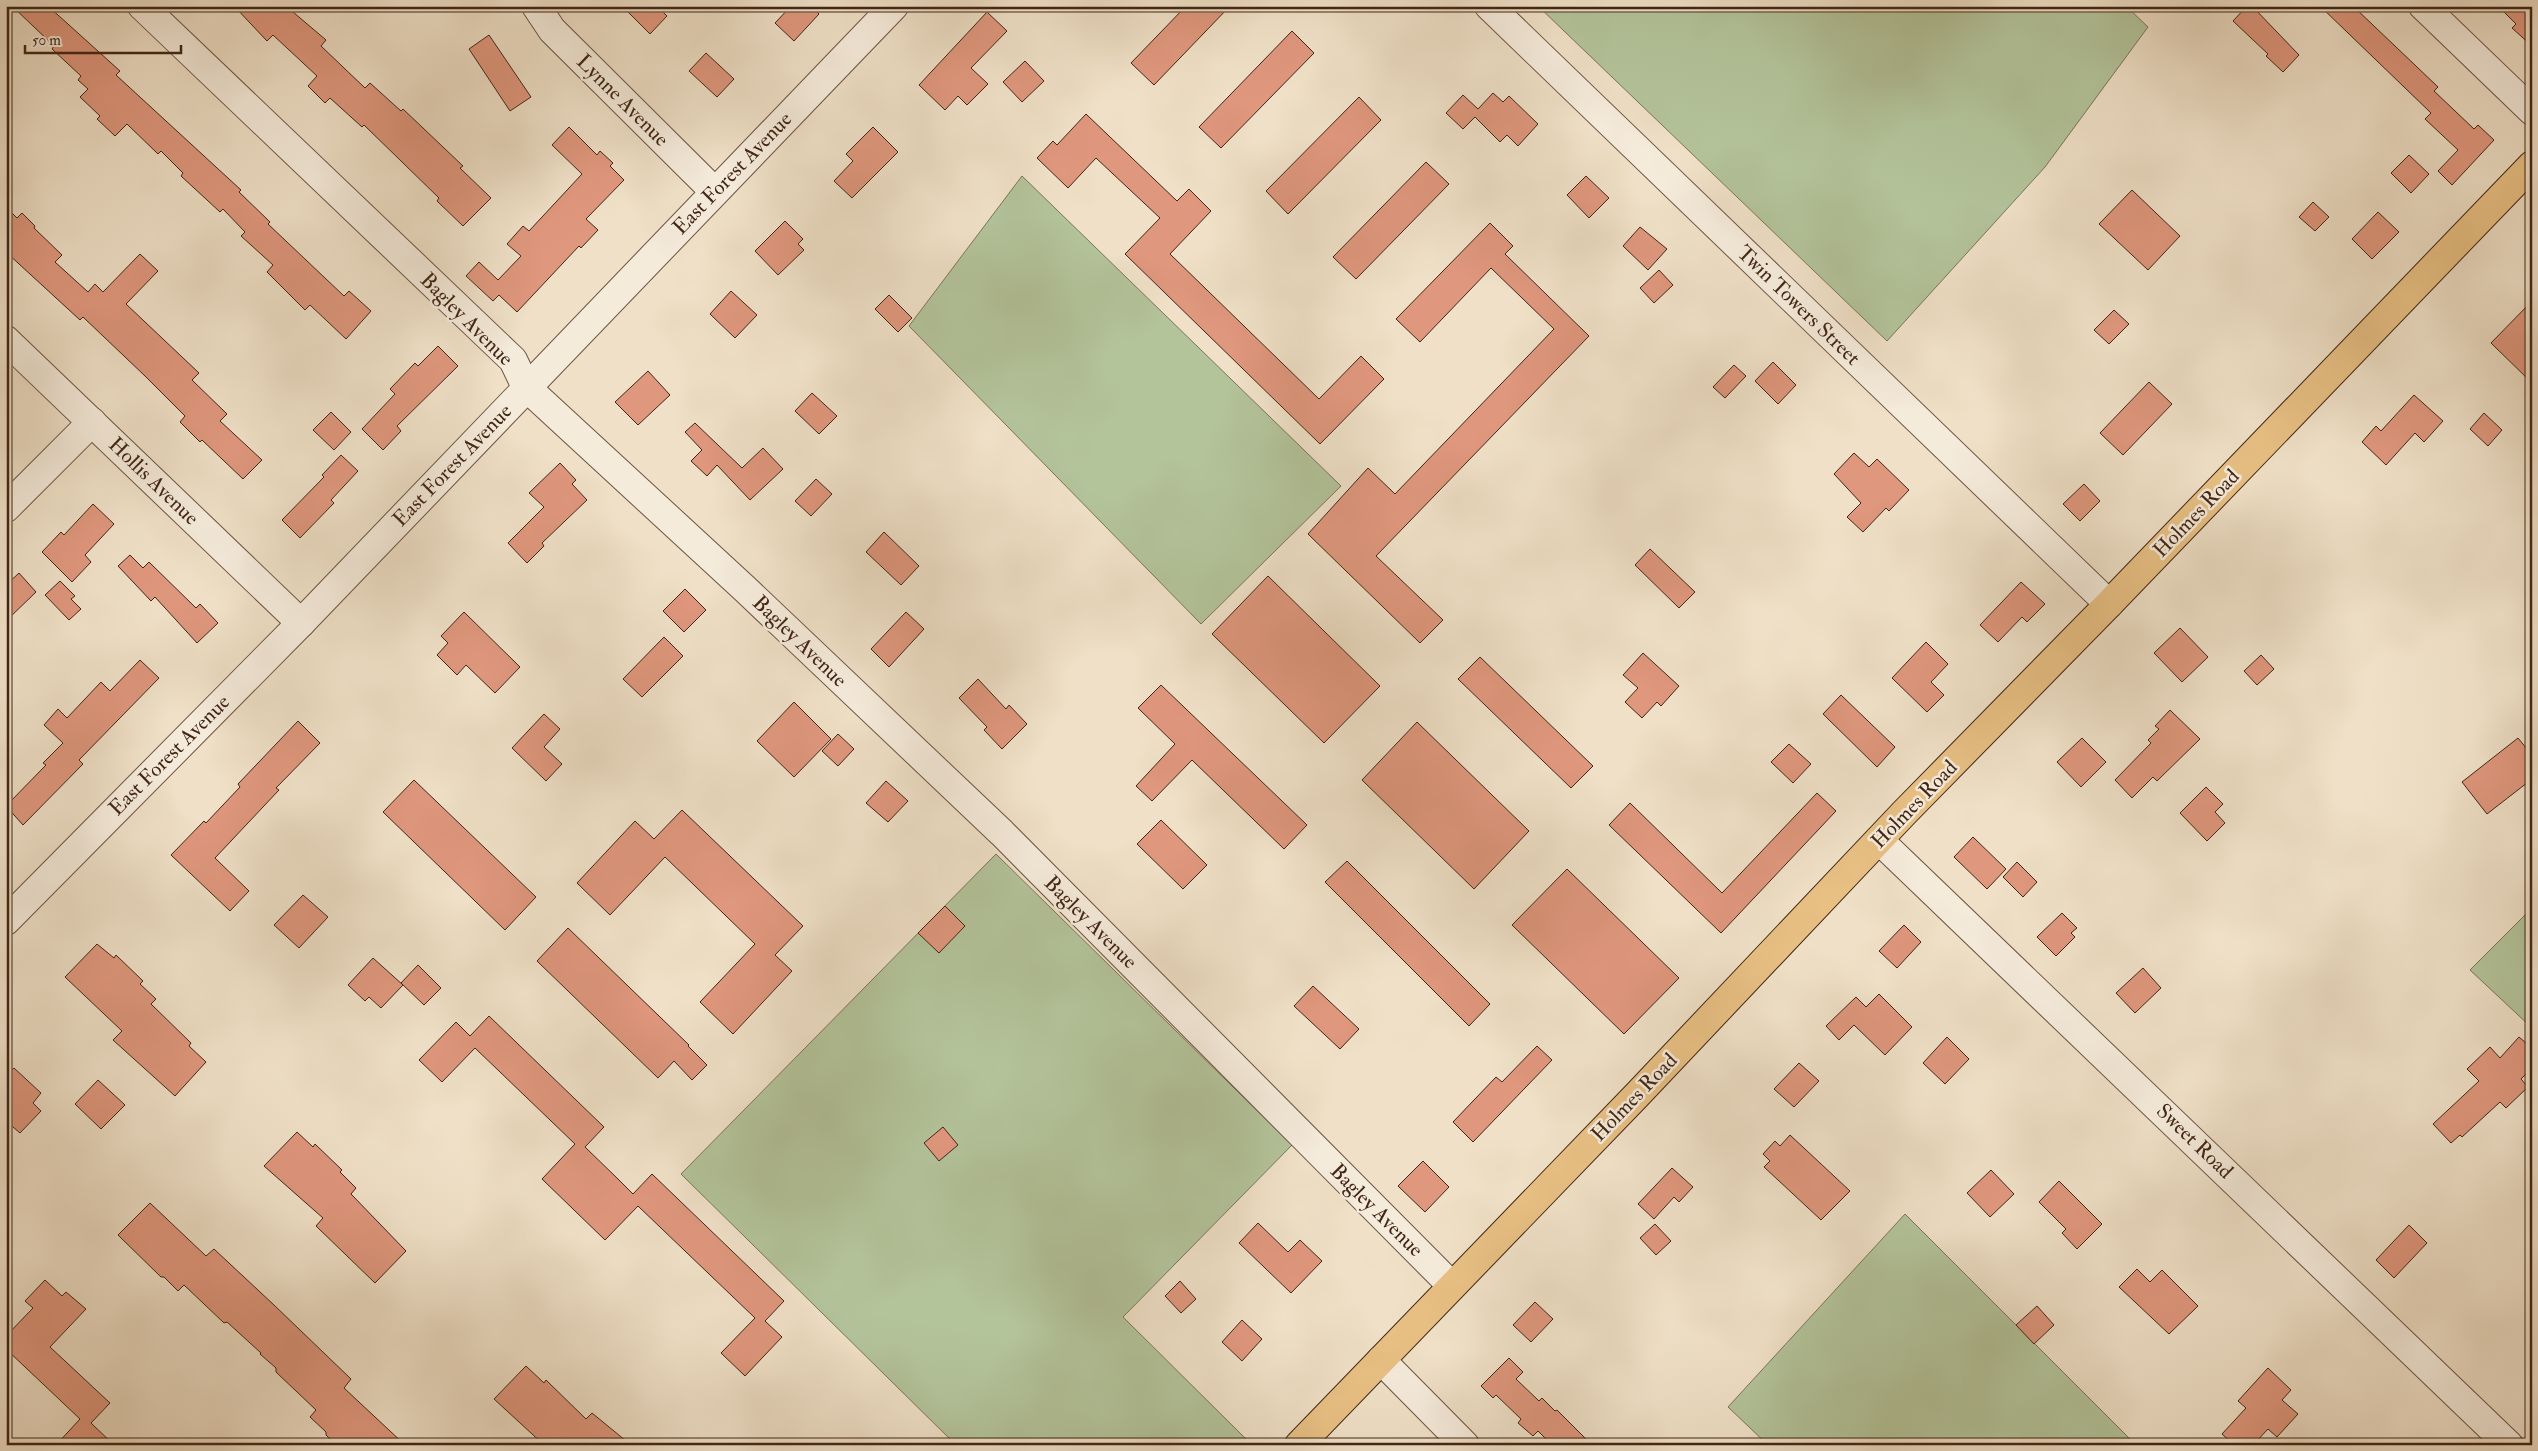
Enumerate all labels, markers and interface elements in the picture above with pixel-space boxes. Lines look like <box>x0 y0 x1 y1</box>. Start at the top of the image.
scale bar <box>25 22 181 54</box>
text: 50 m <box>32 31 61 50</box>
street label: Lynne Avenue <box>571 48 675 152</box>
street label: East Forest Avenue <box>667 106 798 241</box>
street label: Twin Towers Street <box>1731 240 1866 371</box>
street label: Bagley Avenue <box>414 267 519 372</box>
street label: East Forest Avenue <box>387 398 518 533</box>
street label: Hollis Avenue <box>103 431 205 531</box>
street label: Holmes Road <box>2147 463 2246 563</box>
street label: Bagley Avenue <box>747 590 853 693</box>
street label: East Forest Avenue <box>103 689 236 822</box>
street label: Holmes Road <box>1865 754 1964 854</box>
street label: Bagley Avenue <box>1038 870 1143 975</box>
street label: Holmes Road <box>1585 1047 1684 1147</box>
street label: Sweet Road <box>2150 1098 2239 1185</box>
street label: Bagley Avenue <box>1324 1158 1429 1263</box>

